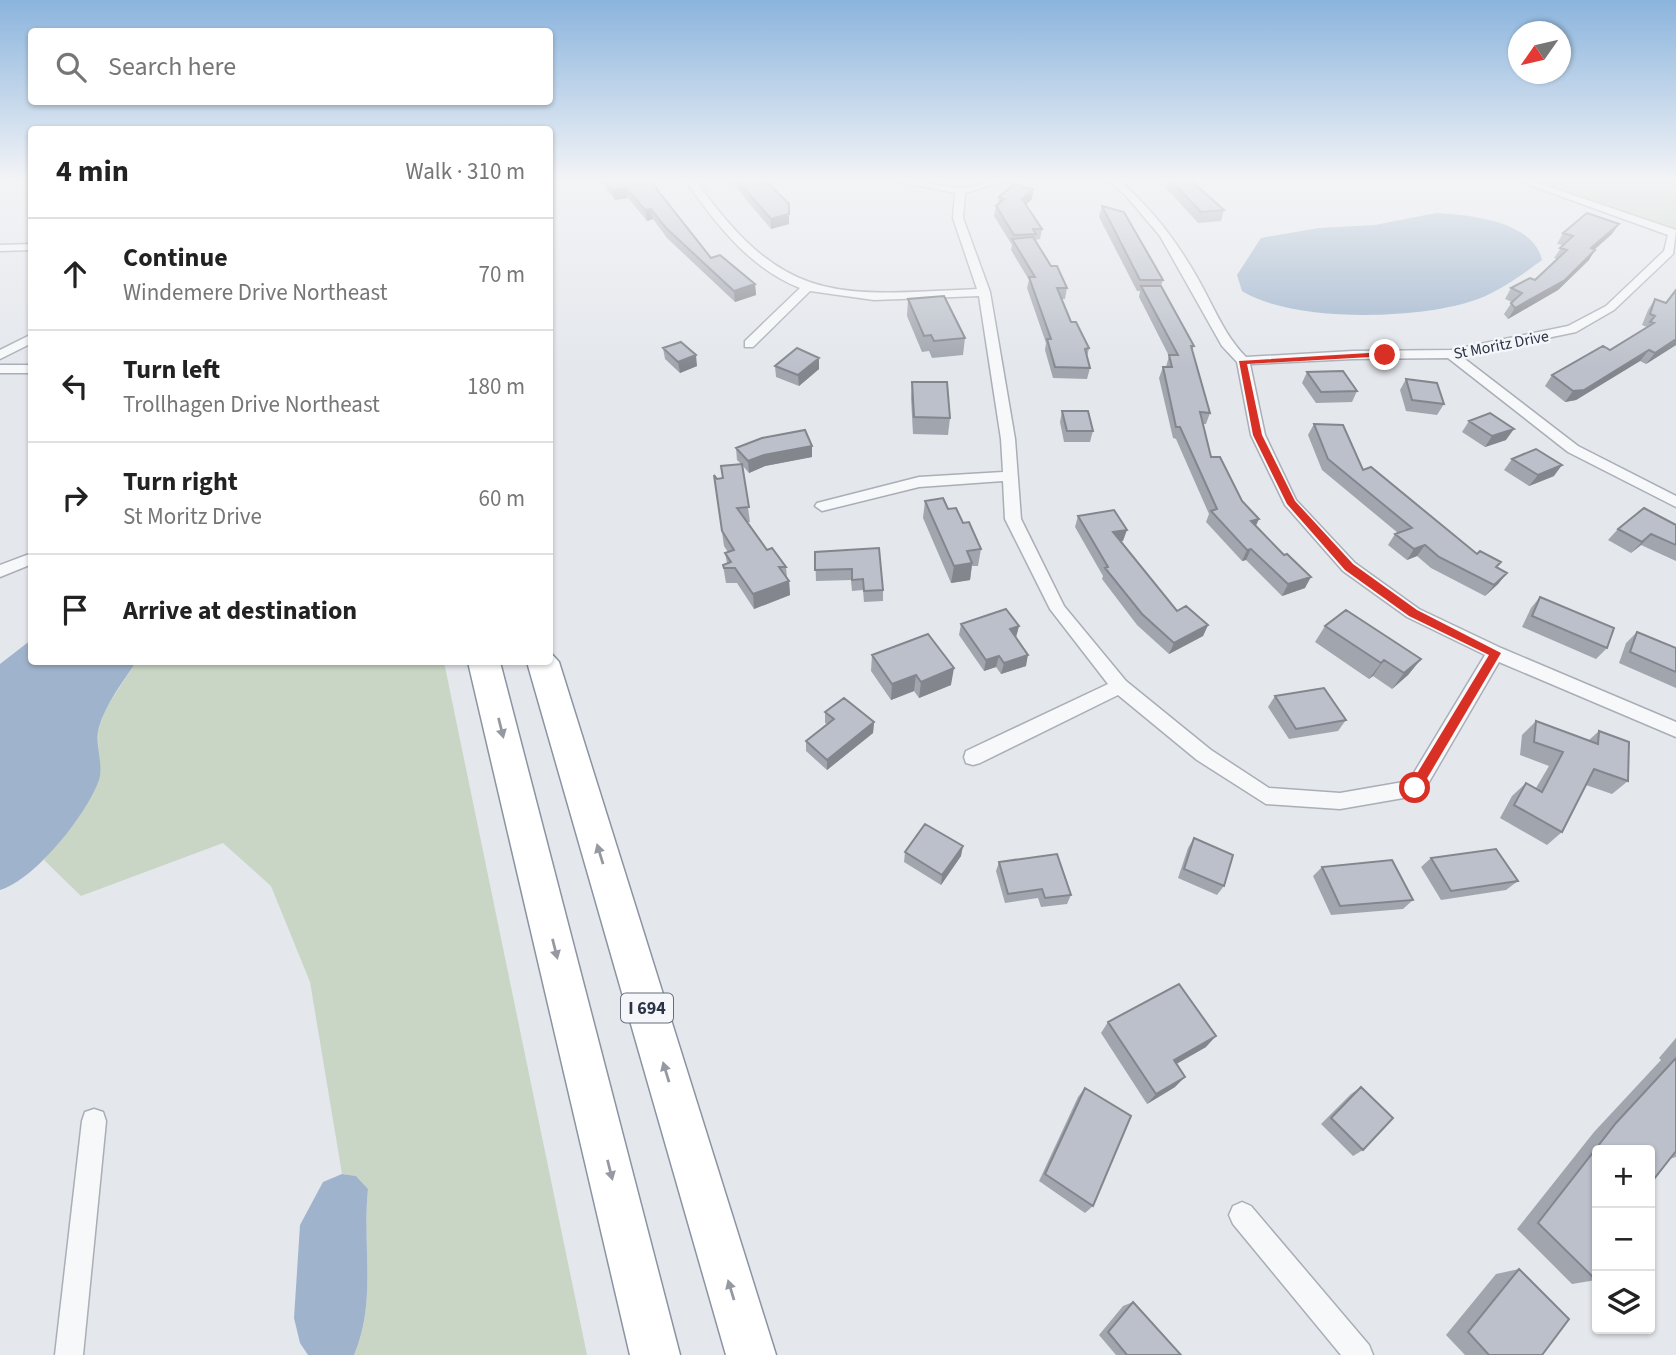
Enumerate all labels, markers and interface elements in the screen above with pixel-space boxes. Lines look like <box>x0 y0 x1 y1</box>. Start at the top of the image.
north arrow <box>1508 21 1571 84</box>
search box <box>28 28 553 105</box>
icon: search <box>52 48 90 86</box>
text: Search here <box>108 48 236 85</box>
text: 4 min <box>56 150 129 193</box>
text: Walk · 310 m <box>406 155 525 188</box>
text: Continue <box>123 239 228 276</box>
icon: ahead <box>56 255 94 293</box>
text: 70 m <box>478 258 525 291</box>
text: Windemere Drive Northeast <box>123 276 387 309</box>
street label: St Moritz Drive <box>1452 325 1551 365</box>
route end <box>1369 339 1400 370</box>
text: Turn left <box>123 351 220 388</box>
icon: left <box>56 367 94 405</box>
text: 180 m <box>467 370 525 403</box>
text: Trollhagen Drive Northeast <box>123 388 380 421</box>
text: Turn right <box>123 463 238 500</box>
icon: right <box>56 479 94 517</box>
text: 60 m <box>478 482 525 515</box>
text: St Moritz Drive <box>123 500 262 533</box>
icon: arrive <box>56 591 94 629</box>
text: Arrive at destination <box>123 592 357 629</box>
one-way arrow <box>496 717 507 739</box>
route start <box>1399 772 1430 803</box>
one-way arrow <box>595 843 605 864</box>
one-way arrow <box>550 938 561 960</box>
road number: I 694 <box>621 993 673 1023</box>
one-way arrow <box>660 1061 670 1082</box>
map controls <box>1592 1145 1655 1334</box>
button: + <box>1592 1145 1655 1208</box>
one-way arrow <box>604 1159 615 1181</box>
button: − <box>1592 1208 1655 1271</box>
button: layers <box>1592 1271 1655 1334</box>
one-way arrow <box>726 1279 736 1300</box>

